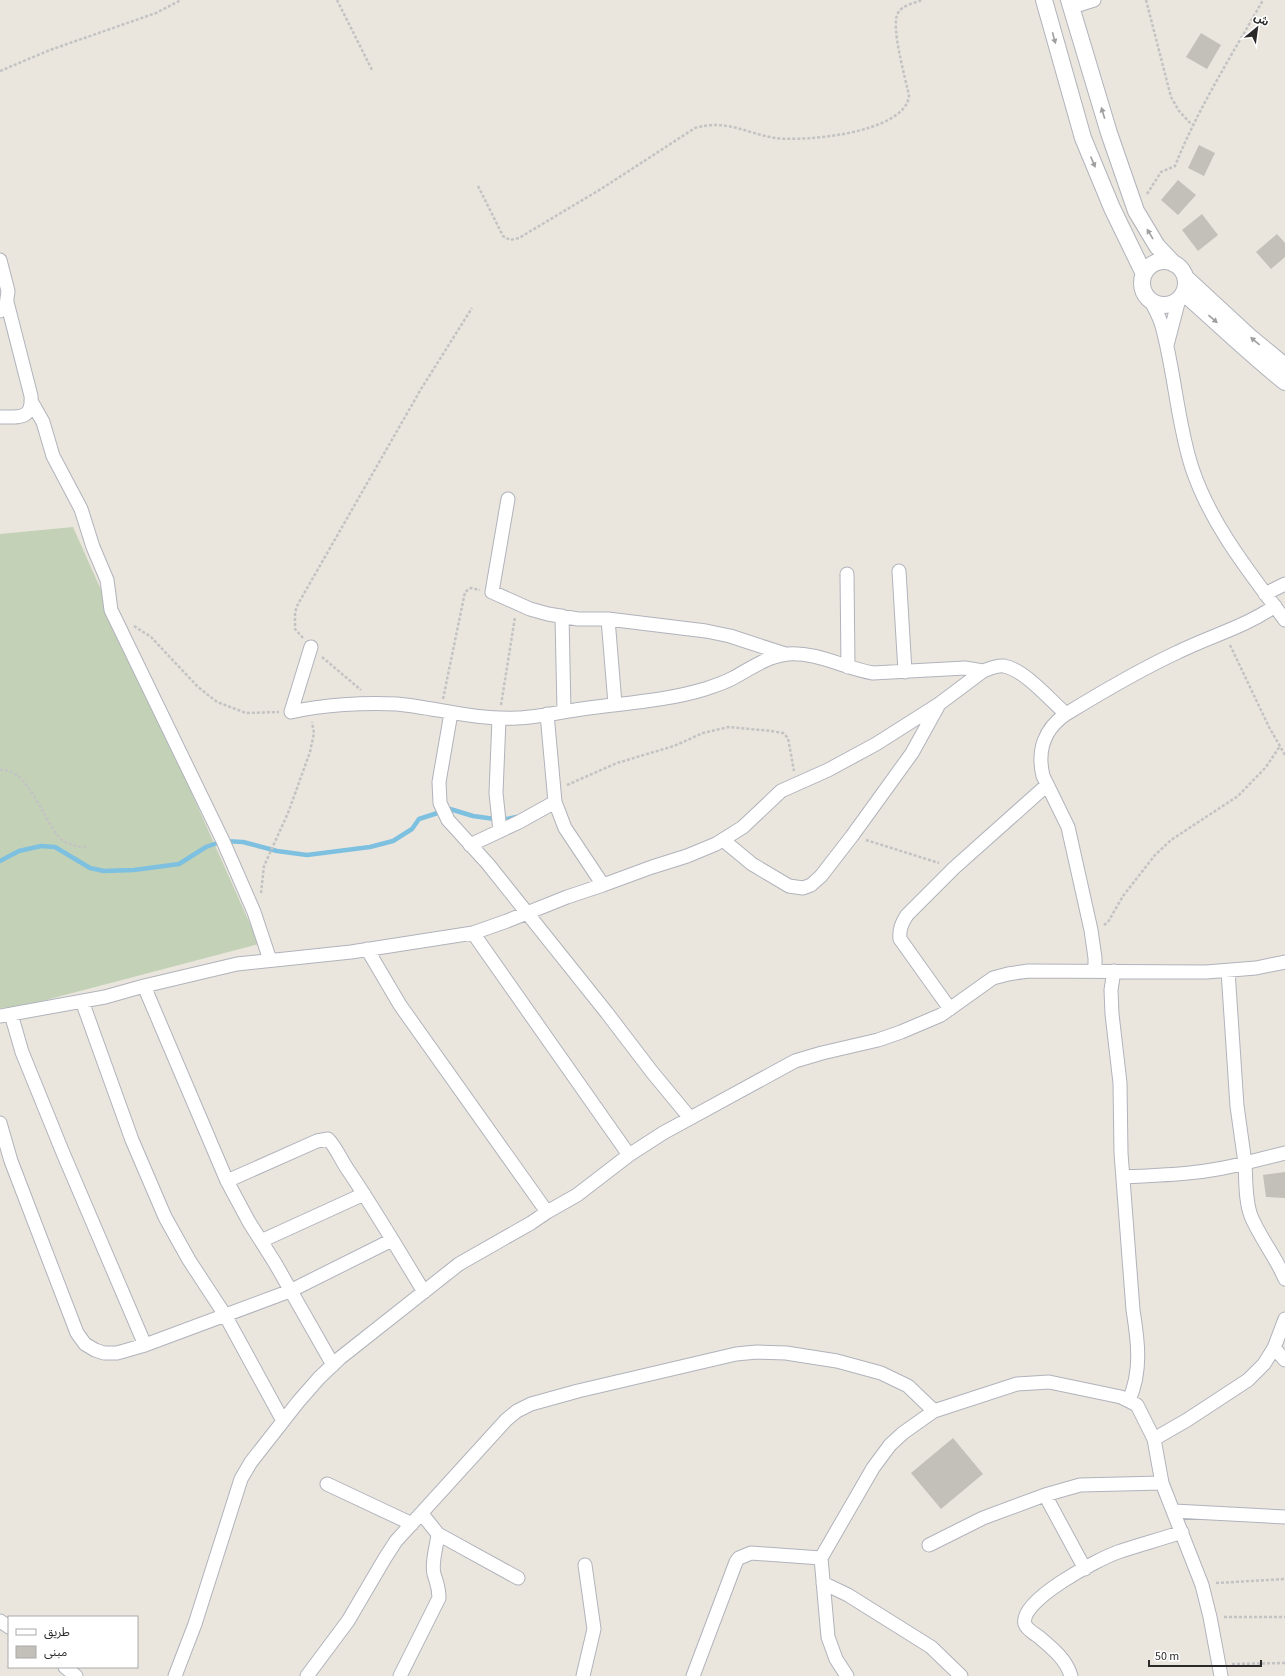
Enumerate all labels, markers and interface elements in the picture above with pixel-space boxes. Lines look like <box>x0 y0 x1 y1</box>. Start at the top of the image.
north arrow <box>1237 8 1277 48</box>
text: ش <box>1251 9 1272 30</box>
one-way arrow <box>1051 32 1057 44</box>
one-way arrow <box>1100 107 1106 119</box>
one-way arrow <box>1090 156 1096 168</box>
one-way arrow <box>1146 228 1153 240</box>
one-way arrow <box>1208 314 1218 323</box>
one-way arrow <box>1250 337 1260 346</box>
legend <box>8 1616 138 1668</box>
text: طريق <box>44 1624 70 1641</box>
scale bar <box>1149 1642 1261 1668</box>
text: مبنى <box>44 1644 67 1661</box>
text: 50 m <box>1155 1648 1179 1665</box>

